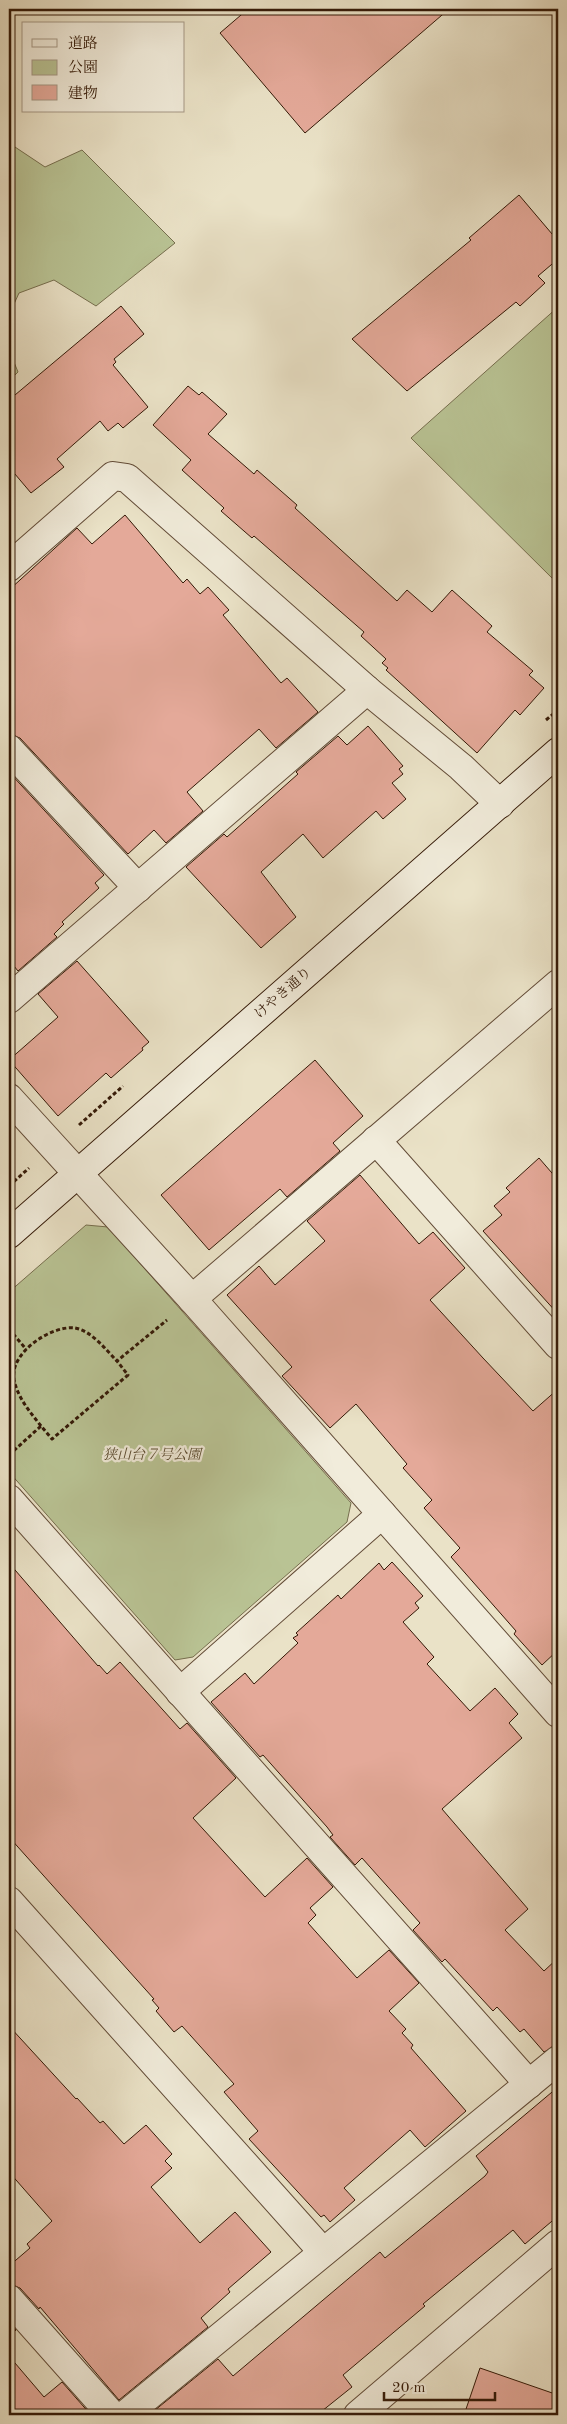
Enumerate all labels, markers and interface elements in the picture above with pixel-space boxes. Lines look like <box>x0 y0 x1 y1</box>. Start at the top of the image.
legend <box>22 22 185 112</box>
text: 道路 <box>68 35 98 52</box>
text: 公園 <box>68 59 98 76</box>
text: 建物 <box>68 85 98 102</box>
street label: けやき通り <box>251 964 314 1021</box>
park label: 狭山台７号公園 <box>103 1447 203 1462</box>
scale bar <box>384 2369 496 2401</box>
text: 20 m <box>392 2381 426 2396</box>

